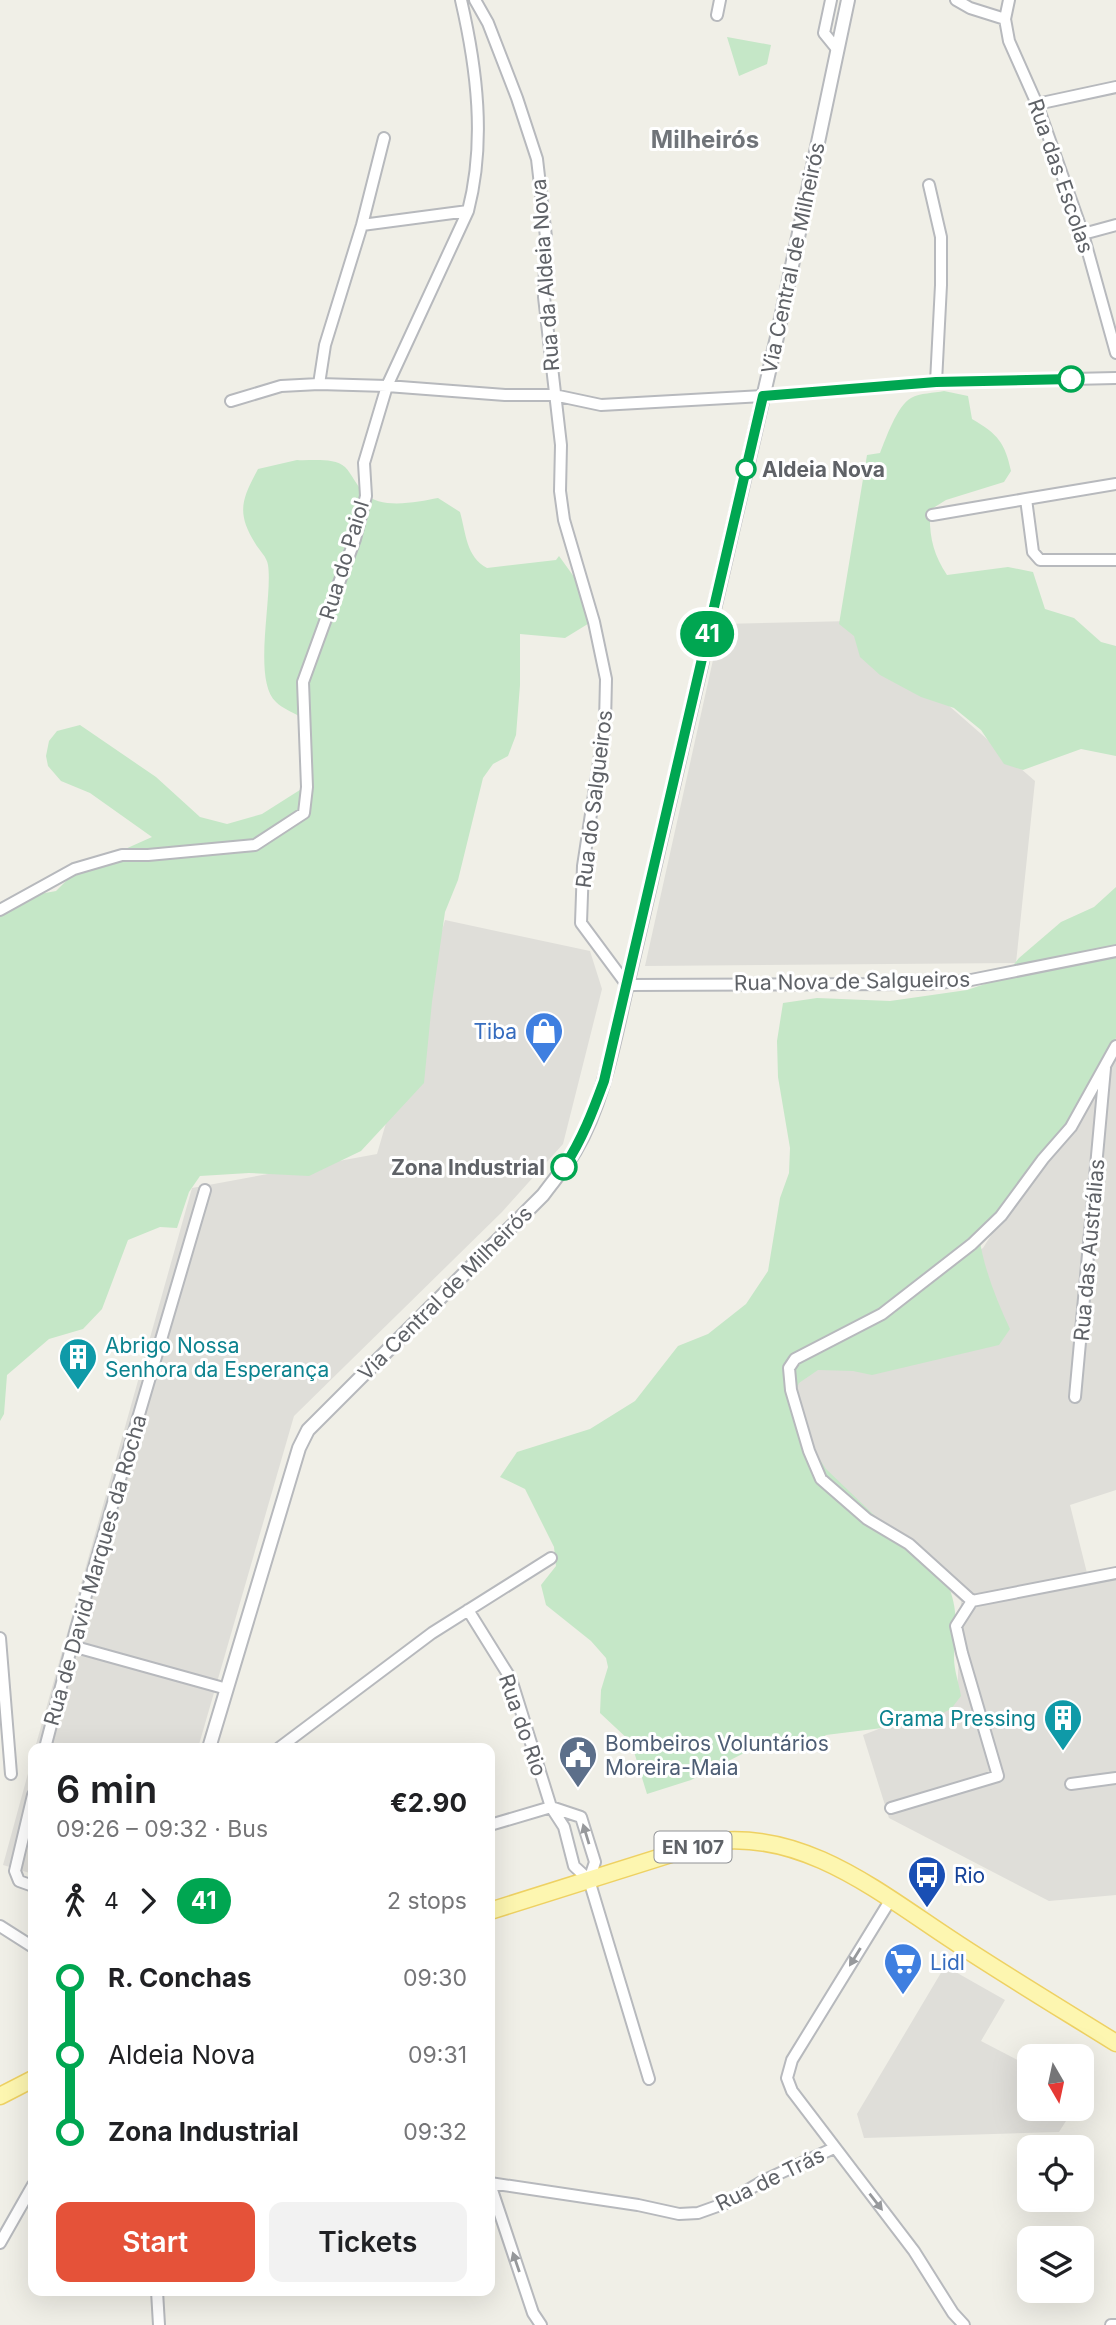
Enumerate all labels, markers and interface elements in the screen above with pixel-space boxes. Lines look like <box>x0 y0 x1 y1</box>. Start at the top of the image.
street label: Rua das Escolas <box>1023 96 1099 256</box>
district label: Milheirós <box>651 125 759 154</box>
street label: Via Central de Milheirós <box>756 140 830 376</box>
street label: Rua da Aldeia Nova <box>526 178 564 372</box>
unlabelled marker <box>1058 366 1084 392</box>
place label: Aldeia Nova <box>762 457 885 482</box>
marker: Aldeia Nova <box>736 459 756 479</box>
street label: Rua do Paiol <box>314 498 374 622</box>
line badge: 41 <box>676 611 738 657</box>
text: 41 <box>694 619 720 648</box>
street label: Rua do Salgueiros <box>571 709 617 889</box>
street label: Rua Nova de Salgueiros <box>734 966 970 996</box>
shop icon: Tiba <box>523 1010 565 1065</box>
place label: Tiba <box>474 1019 517 1044</box>
marker: Zona Industrial <box>551 1154 577 1180</box>
place label: Zona Industrial <box>391 1155 545 1180</box>
street label: Rua das Austrálias <box>1069 1158 1109 1342</box>
street label: Via Central de Milheirós <box>353 1201 537 1385</box>
place label: Abrigo Nossa Senhora da Esperança <box>105 1333 329 1382</box>
building icon: Abrigo Nossa Senhora da Esperança <box>57 1336 99 1391</box>
street label: Rua de David Marques da Rocha <box>39 1412 151 1728</box>
street label: Rua do Rio <box>494 1671 552 1779</box>
building icon: Grama Pressing <box>1042 1697 1084 1752</box>
place label: Grama Pressing <box>879 1706 1036 1731</box>
place label: Bombeiros Voluntários Moreira-Maia <box>605 1731 829 1780</box>
public building icon: Bombeiros Voluntários Moreira-Maia <box>557 1734 599 1789</box>
text: 6 min <box>56 1766 157 1812</box>
text: €2.90 <box>390 1787 467 1818</box>
text: 09:26 – 09:32 · Bus <box>56 1815 268 1843</box>
one-way arrow <box>580 1823 591 1844</box>
road number: EN 107 <box>654 1831 732 1862</box>
bus stop icon: Rio <box>906 1854 948 1909</box>
place label: Rio <box>954 1863 985 1888</box>
icon: walk <box>56 1882 94 1920</box>
icon: forward <box>129 1882 167 1920</box>
text: 41 <box>191 1886 217 1915</box>
text: 4 <box>104 1887 119 1915</box>
text: 2 stops <box>387 1887 467 1915</box>
supermarket icon: Lidl <box>882 1941 924 1996</box>
one-way arrow <box>848 1947 861 1967</box>
place label: Lidl <box>930 1950 965 1975</box>
text: R. Conchas <box>108 1962 252 1993</box>
text: 09:30 <box>403 1964 467 1992</box>
text: Aldeia Nova <box>108 2039 255 2070</box>
text: 09:31 <box>408 2041 467 2069</box>
north arrow <box>1017 2044 1094 2121</box>
map controls <box>1017 2044 1094 2303</box>
text: Zona Industrial <box>108 2116 299 2147</box>
text: 09:32 <box>403 2118 467 2146</box>
button: locate <box>1017 2135 1094 2212</box>
street label: Rua de Trás <box>712 2142 828 2216</box>
one-way arrow <box>868 2192 883 2210</box>
button: Start <box>56 2202 255 2282</box>
button: Tickets <box>269 2202 467 2282</box>
button: layers <box>1017 2226 1094 2303</box>
one-way arrow <box>510 2251 521 2272</box>

